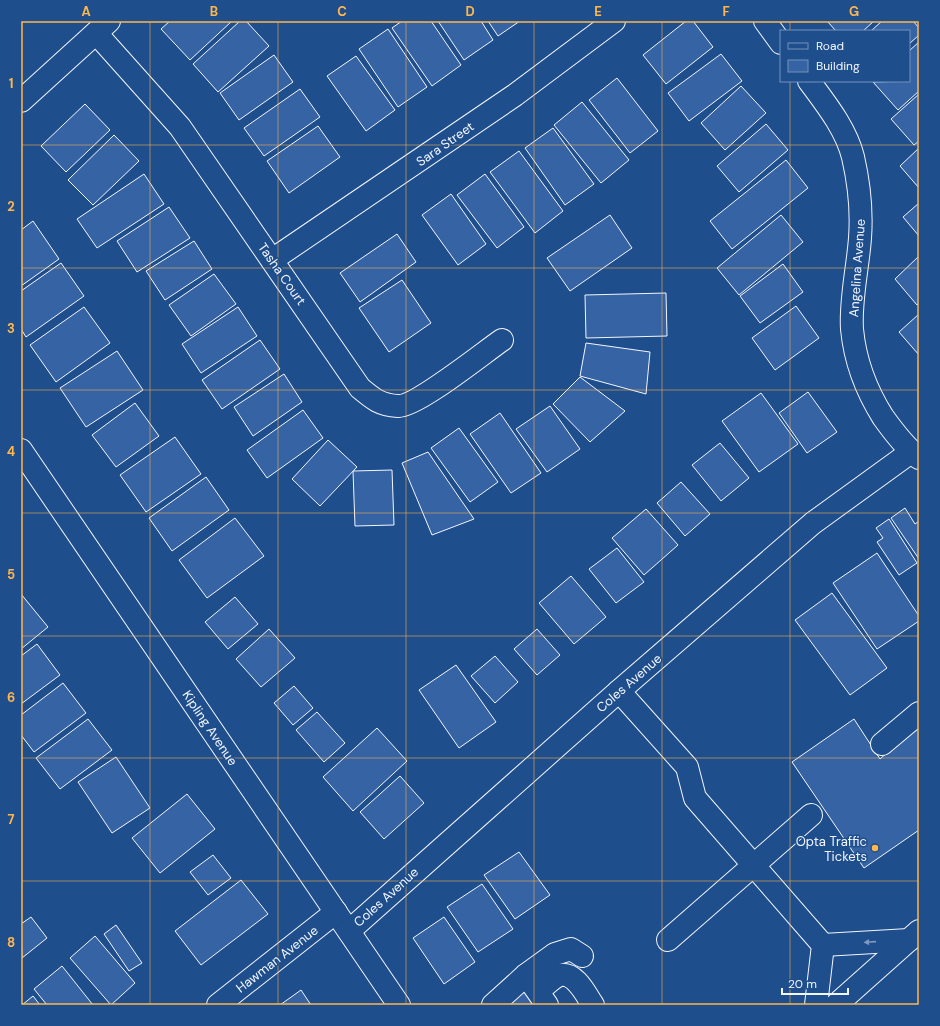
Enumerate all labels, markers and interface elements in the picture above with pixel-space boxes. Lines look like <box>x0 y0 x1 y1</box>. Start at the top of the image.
text: A <box>81 3 91 20</box>
text: B <box>210 3 218 20</box>
text: C <box>337 3 347 20</box>
text: D <box>465 3 475 20</box>
text: E <box>594 3 602 20</box>
text: F <box>722 3 730 20</box>
text: G <box>849 3 859 20</box>
legend <box>780 30 910 82</box>
text: Road <box>816 38 844 54</box>
text: Building <box>816 58 860 74</box>
text: 1 <box>9 75 13 92</box>
street label: Sara Street <box>413 118 477 170</box>
text: 2 <box>7 198 15 215</box>
street label: Angelina Avenue <box>845 218 869 318</box>
street label: Tasha Court <box>254 240 310 308</box>
text: 3 <box>7 320 15 337</box>
text: 4 <box>7 443 15 460</box>
text: 5 <box>7 566 15 583</box>
street label: Coles Avenue <box>593 650 665 716</box>
street label: Kipling Avenue <box>179 687 241 769</box>
text: 6 <box>7 689 15 706</box>
text: 7 <box>8 811 15 828</box>
place label: Opta Traffic Tickets <box>796 833 867 865</box>
marker: Opta Traffic Tickets <box>870 843 880 853</box>
street label: Coles Avenue <box>350 863 422 931</box>
street label: Hawman Avenue <box>233 922 321 996</box>
text: 8 <box>7 934 15 951</box>
one-way arrow <box>864 939 876 946</box>
scale bar <box>782 970 848 996</box>
text: 20 m <box>788 976 817 992</box>

